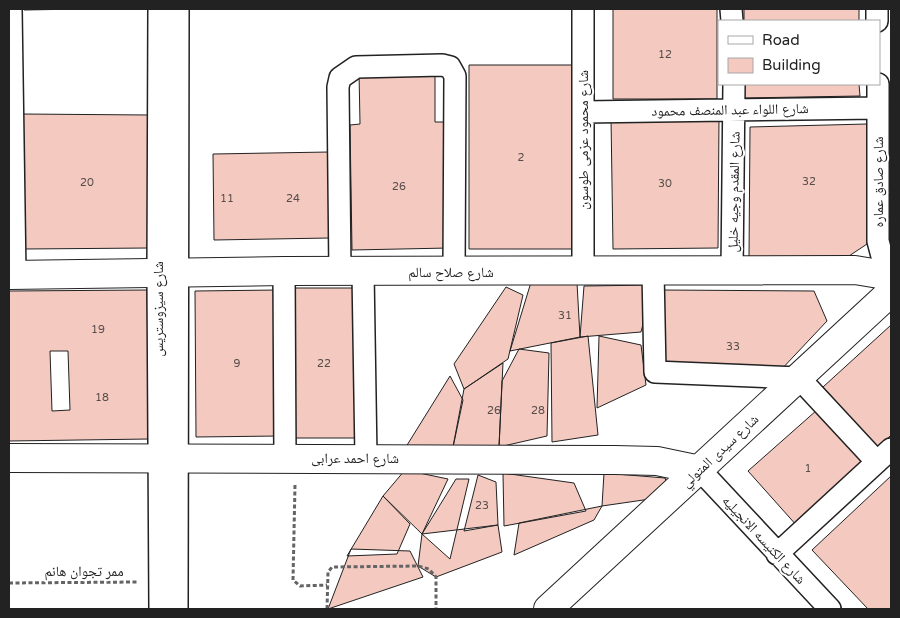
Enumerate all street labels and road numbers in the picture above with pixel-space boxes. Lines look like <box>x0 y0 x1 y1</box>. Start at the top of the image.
street label: شارع محمود عزمى طوسون <box>575 70 593 210</box>
street label: شارع اللواء عبد المنصف محمود <box>651 100 809 121</box>
street label: شارع المقدم وجيه خليل <box>724 131 745 253</box>
street label: شارع صادق عماره <box>870 137 888 227</box>
street label: شارع سيزوستريس <box>150 261 168 357</box>
street label: شارع صلاح سالم <box>408 264 494 282</box>
street label: شارع سيدى المتولي <box>678 411 764 493</box>
street label: شارع احمد عرابى <box>311 450 399 468</box>
street label: شارع الكنيسه الانجيليه <box>718 492 809 589</box>
street label: ممر تجوان هانم <box>44 563 124 581</box>

